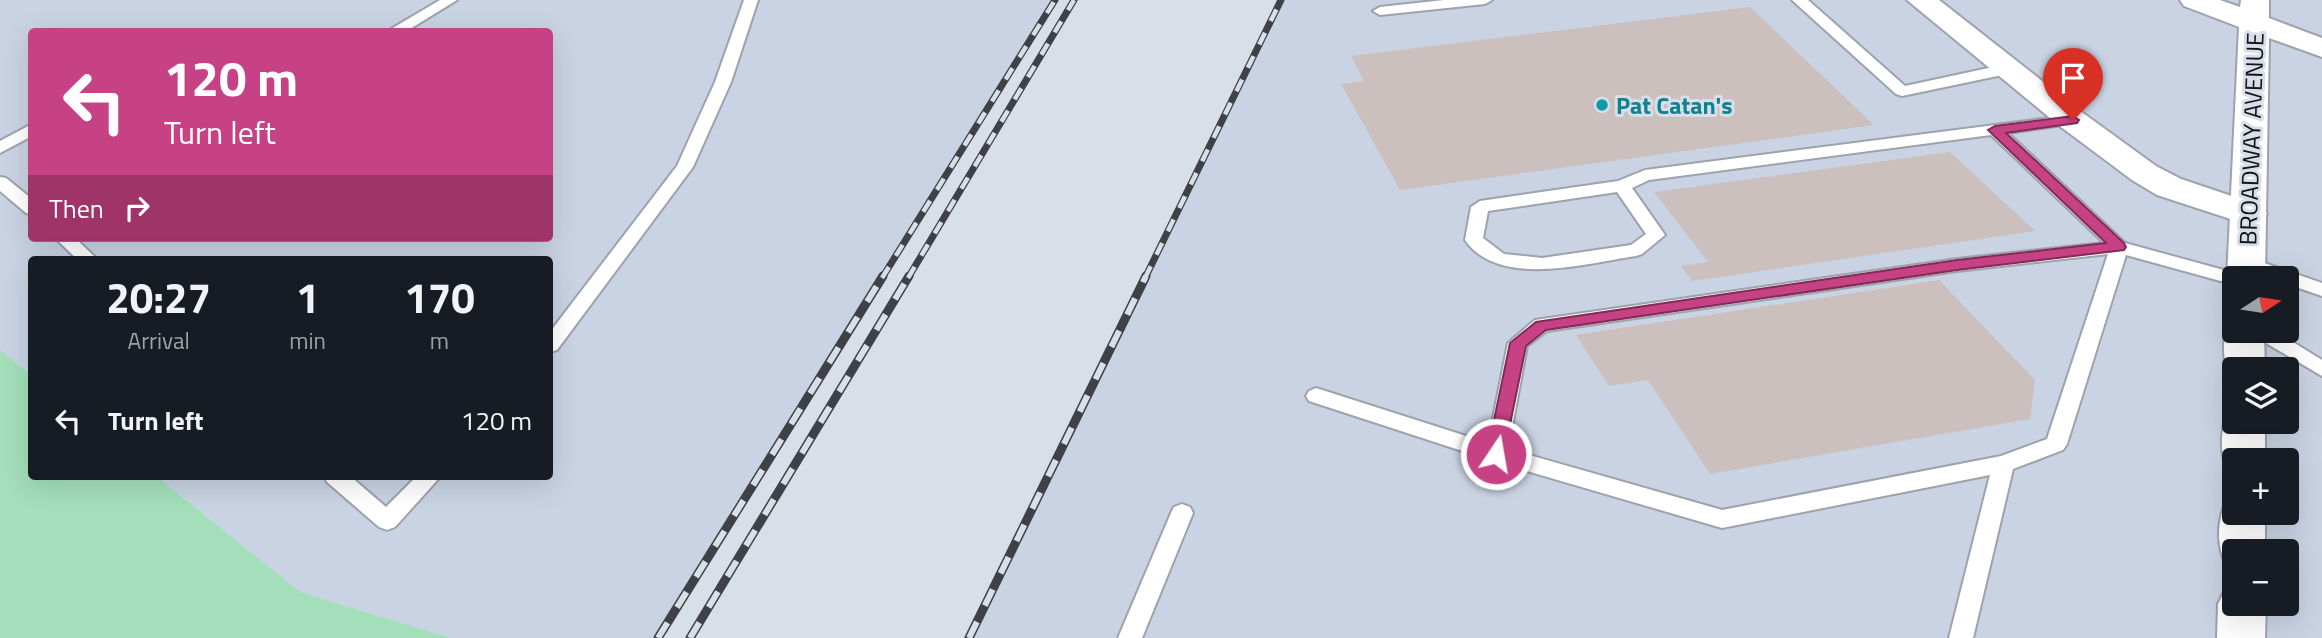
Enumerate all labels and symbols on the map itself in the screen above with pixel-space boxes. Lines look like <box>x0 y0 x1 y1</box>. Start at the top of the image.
street label: BROADWAY AVENUE <box>2229 32 2273 246</box>
pin <box>2043 48 2103 120</box>
place label: Pat Catan's <box>1616 87 1733 123</box>
marker: Pat Catan's <box>1594 97 1610 113</box>
north arrow <box>2222 266 2300 343</box>
position arrow <box>1459 417 1533 491</box>

